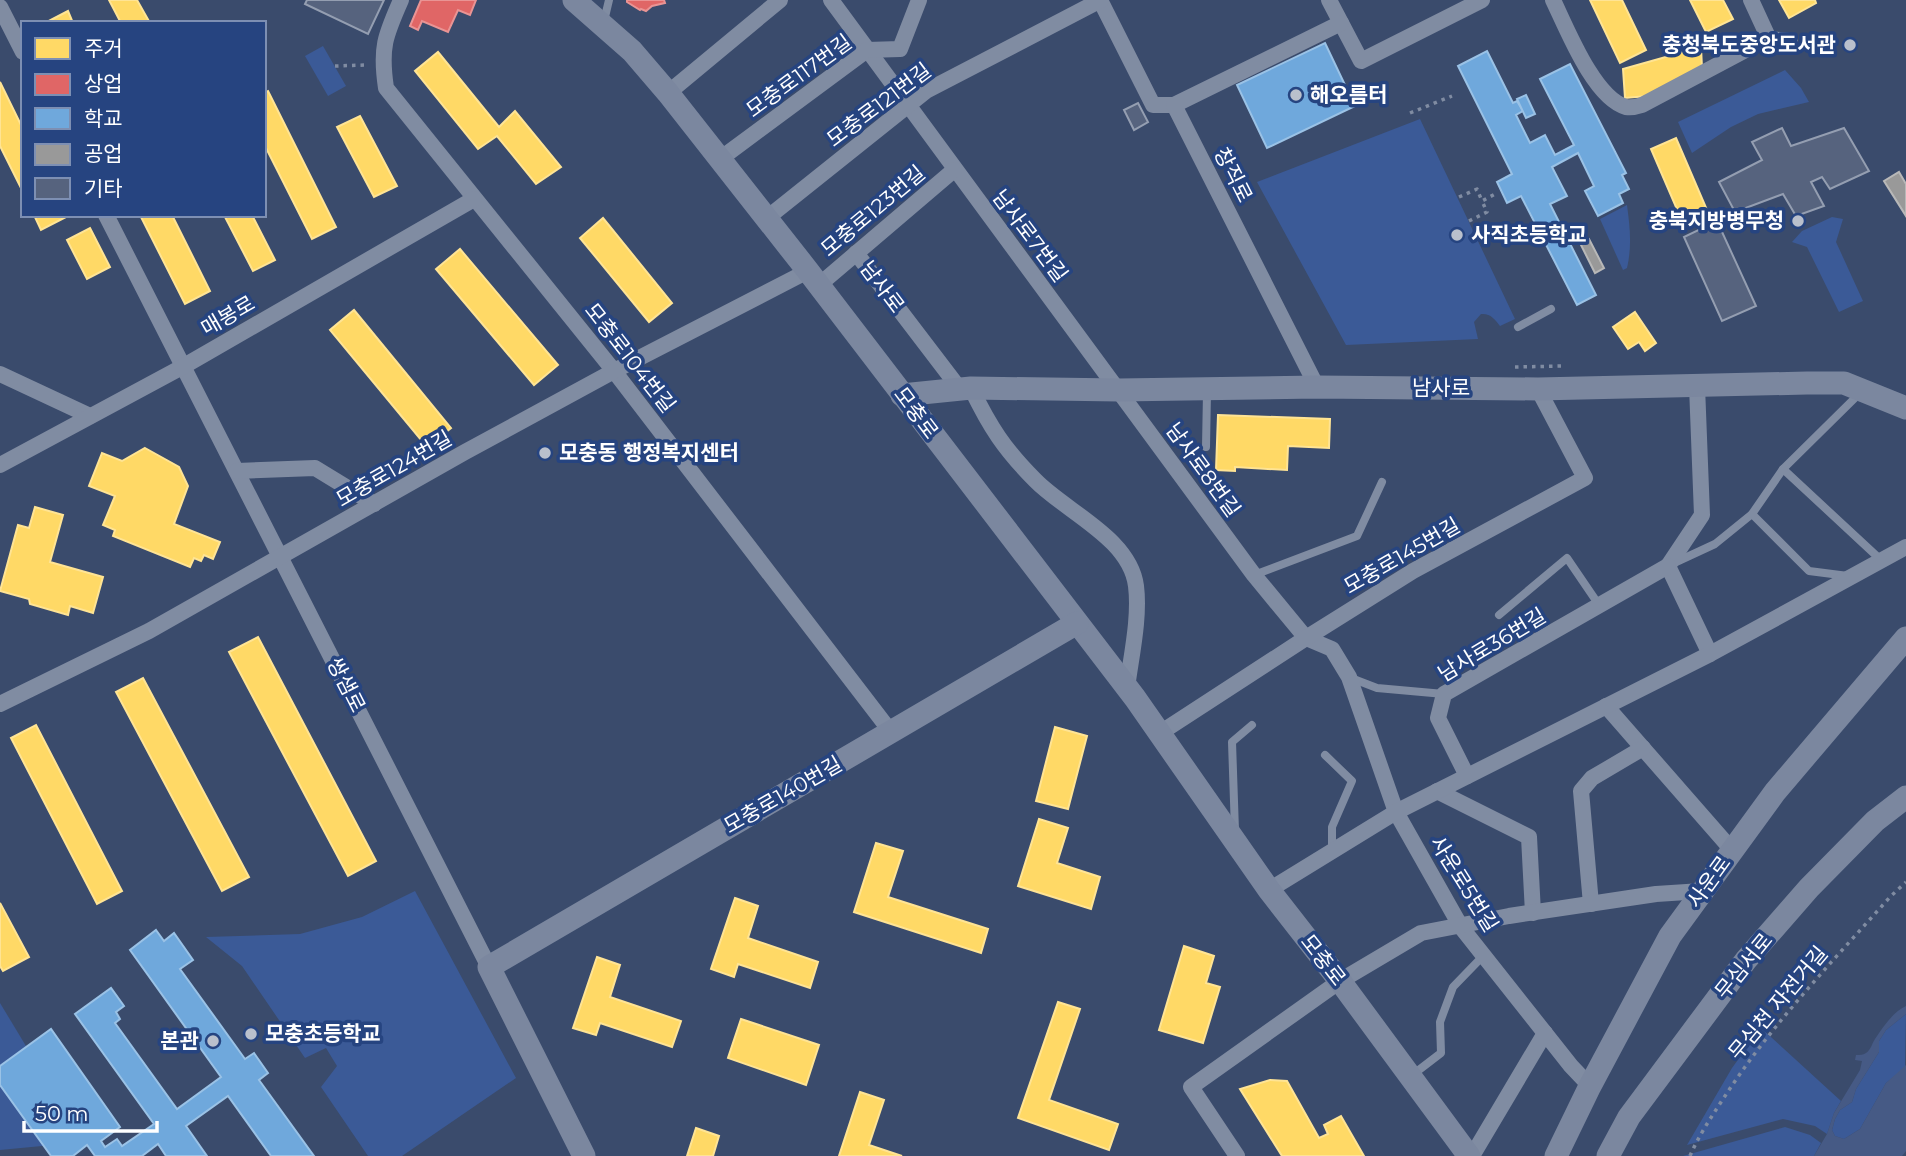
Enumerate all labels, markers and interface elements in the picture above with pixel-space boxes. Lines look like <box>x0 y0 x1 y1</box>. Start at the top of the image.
legend <box>21 21 266 217</box>
street label: 모충로117번길 <box>741 29 856 122</box>
place label: 충청북도중앙도서관 <box>1662 32 1836 57</box>
text: 주거 <box>84 36 123 61</box>
marker: 충청북도중앙도서관 <box>1842 37 1858 53</box>
street label: 모충로121번길 <box>822 57 936 152</box>
text: 상업 <box>84 71 123 96</box>
place label: 해오름터 <box>1310 82 1387 107</box>
marker: 해오름터 <box>1288 87 1304 103</box>
text: 학교 <box>84 106 123 131</box>
text: 공업 <box>84 141 123 166</box>
street label: 창직로 <box>1209 143 1258 206</box>
street label: 모충로123번길 <box>816 160 930 261</box>
text: 기타 <box>84 176 123 201</box>
street label: 남사로7번길 <box>988 185 1073 287</box>
place label: 충북지방병무청 <box>1649 208 1784 233</box>
marker: 충북지방병무청 <box>1790 213 1806 229</box>
place label: 사직초등학교 <box>1471 222 1587 247</box>
marker: 사직초등학교 <box>1449 227 1465 243</box>
street label: 남사로 <box>855 256 910 317</box>
street label: 매봉로 <box>196 290 259 341</box>
street label: 모충로104번길 <box>580 298 681 417</box>
street label: 남사로 <box>1412 375 1470 400</box>
street label: 모충로 <box>889 382 944 443</box>
street label: 남사로8번길 <box>1161 418 1246 522</box>
street label: 모충로124번길 <box>331 425 456 512</box>
place label: 모충동 행정복지센터 <box>559 440 739 465</box>
marker: 모충동 행정복지센터 <box>537 445 553 461</box>
street label: 모충로145번길 <box>1339 512 1464 599</box>
street label: 남사로36번길 <box>1433 603 1550 687</box>
street label: 쌍샘로 <box>322 653 371 716</box>
street label: 모충로140번길 <box>719 751 846 838</box>
street label: 사운로5번길 <box>1425 831 1504 936</box>
street label: 사운로 <box>1681 851 1736 913</box>
street label: 무심서로 <box>1710 928 1778 1004</box>
street label: 모충로 <box>1296 929 1351 990</box>
street label: 무심천 자전거길 <box>1723 941 1832 1065</box>
place label: 모충초등학교 <box>265 1021 381 1046</box>
marker: 모충초등학교 <box>243 1026 259 1042</box>
place label: 본관 <box>160 1028 199 1053</box>
marker: 본관 <box>205 1033 221 1049</box>
scale bar <box>24 1090 158 1134</box>
text: 50 m <box>35 1101 89 1126</box>

